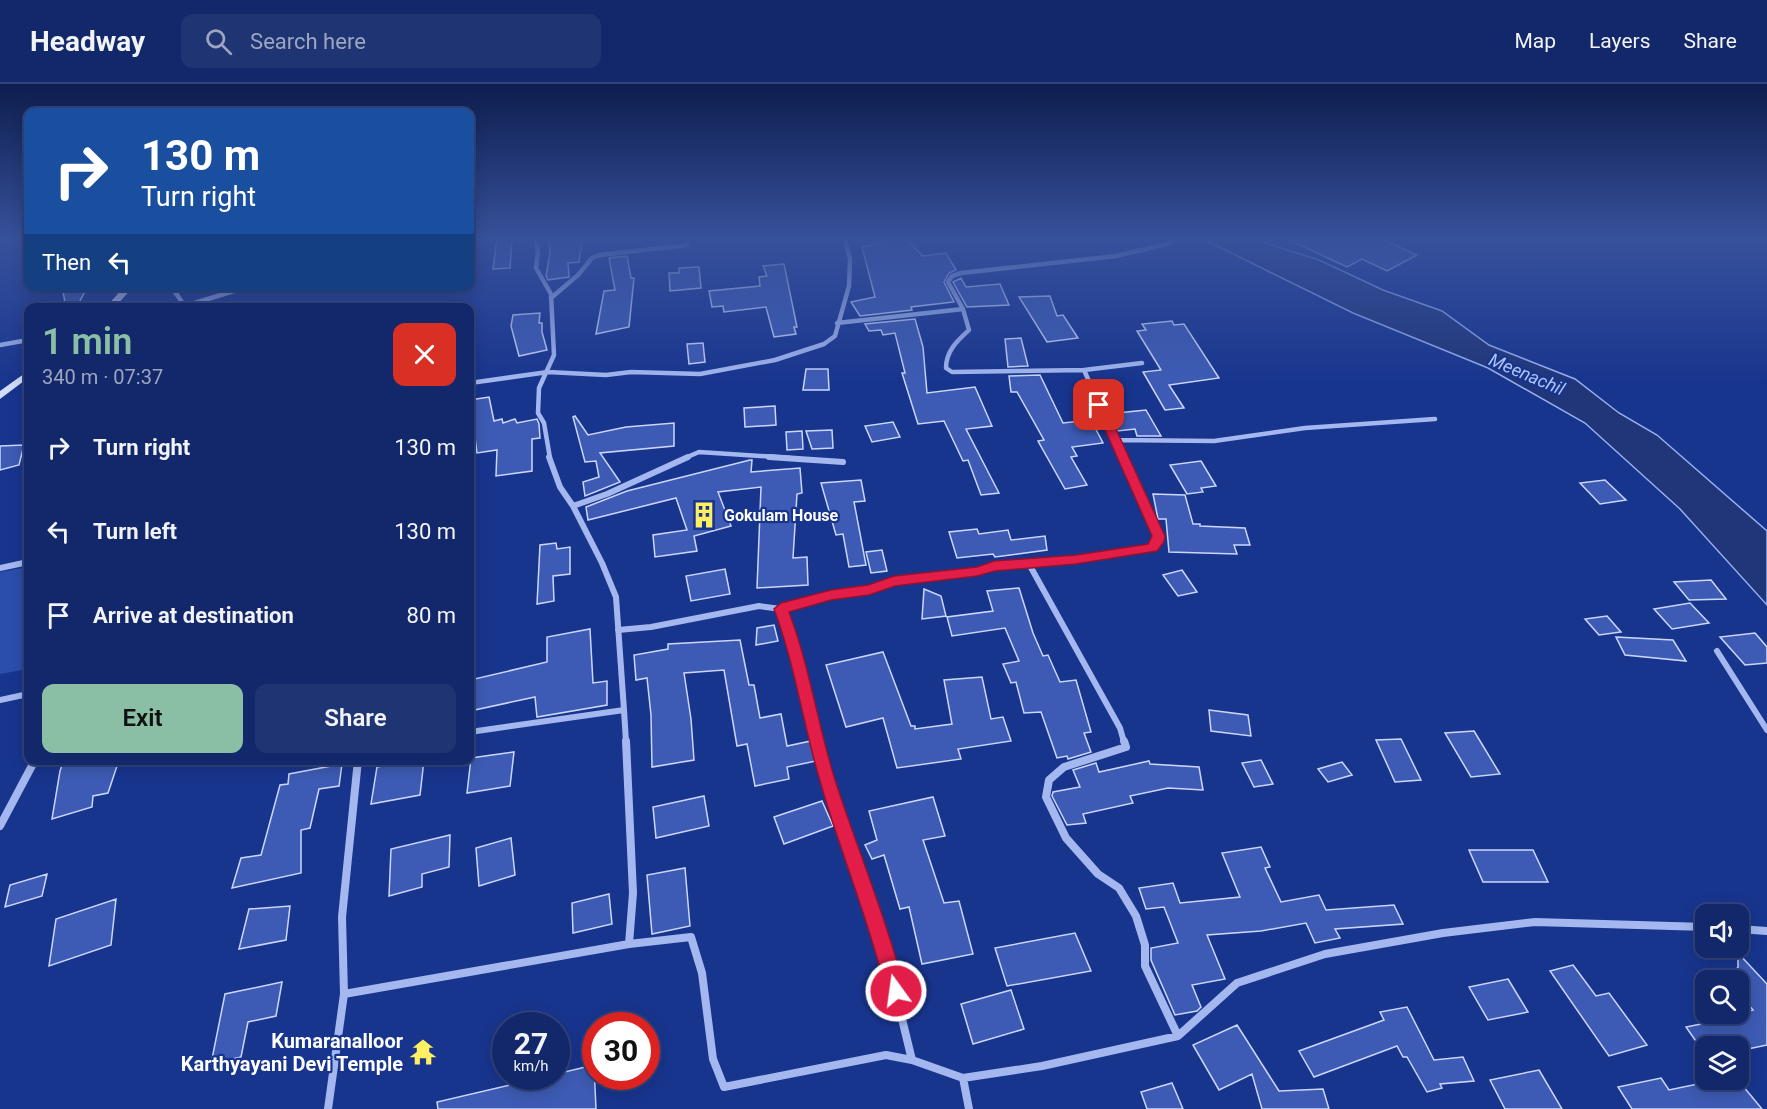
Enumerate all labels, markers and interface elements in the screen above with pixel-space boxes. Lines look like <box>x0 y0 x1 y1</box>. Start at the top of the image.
search box <box>181 14 601 68</box>
text: Headway <box>30 25 145 58</box>
icon: search <box>202 25 235 58</box>
text: Search here <box>250 29 366 54</box>
text: Map <box>1514 29 1556 53</box>
text: Layers <box>1589 29 1650 53</box>
text: Share <box>1683 29 1737 53</box>
text: 130 m <box>141 131 260 180</box>
icon: right <box>42 132 120 210</box>
text: Turn right <box>141 181 256 213</box>
icon: left <box>103 246 136 279</box>
text: Then <box>42 250 91 275</box>
text: 1 min <box>42 321 132 363</box>
button: close <box>393 323 456 386</box>
water label: Meenachil <box>1486 349 1569 400</box>
text: 340 m · 07:37 <box>42 365 163 389</box>
pin <box>1073 379 1124 430</box>
icon: arrive <box>1082 388 1115 421</box>
icon: right <box>42 431 75 464</box>
text: Turn right <box>93 435 190 460</box>
text: 130 m <box>394 435 456 460</box>
building icon: Gokulam House <box>689 500 719 530</box>
place label: Gokulam House <box>724 506 839 525</box>
icon: left <box>42 515 75 548</box>
text: Turn left <box>93 519 177 544</box>
text: 130 m <box>394 519 456 544</box>
icon: arrive <box>42 599 75 632</box>
text: Arrive at destination <box>93 603 294 628</box>
text: 80 m <box>407 603 456 628</box>
button: Exit <box>42 684 243 753</box>
button: Share <box>255 684 456 753</box>
map controls <box>1695 904 1749 1090</box>
button: sound <box>1695 904 1749 958</box>
position arrow <box>864 959 928 1023</box>
button: search <box>1695 970 1749 1024</box>
speed limit sign: 30 <box>582 1012 660 1090</box>
text: 27 <box>514 1026 548 1061</box>
place label: Kumaranalloor Karthyayani Devi Temple <box>181 1029 404 1076</box>
button: layers <box>1695 1036 1749 1090</box>
temple icon: Kumaranalloor Karthyayani Devi Temple <box>408 1037 438 1067</box>
text: km/h <box>513 1057 549 1075</box>

